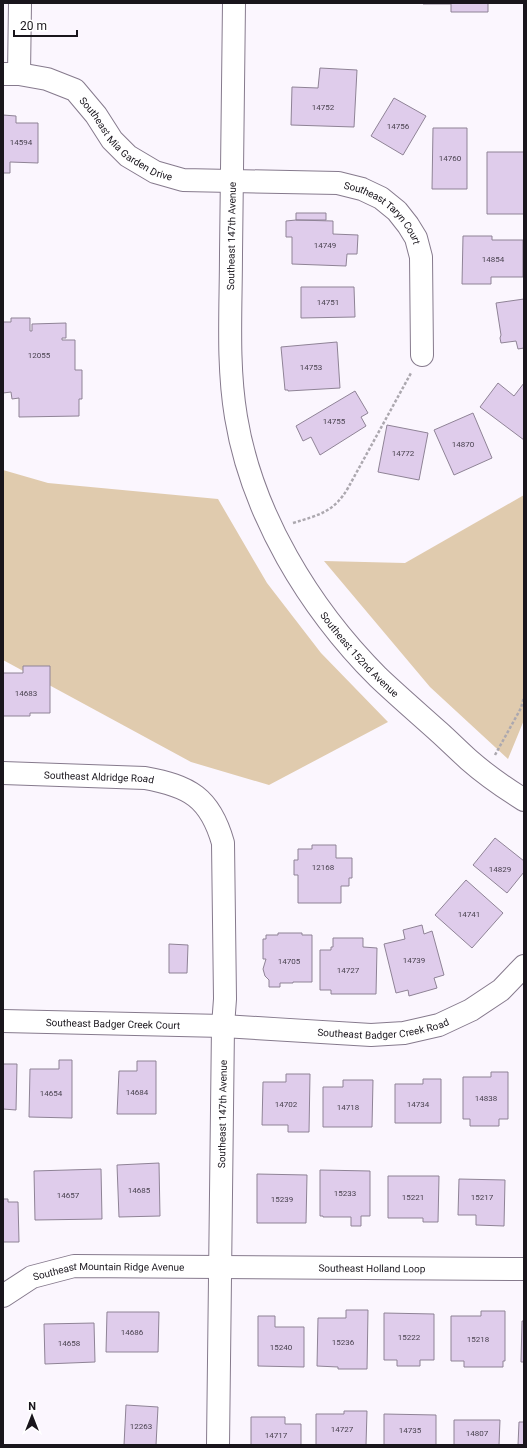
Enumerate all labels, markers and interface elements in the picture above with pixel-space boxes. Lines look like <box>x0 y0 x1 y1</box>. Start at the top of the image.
scale bar <box>14 12 77 38</box>
text: 20 m <box>20 19 47 33</box>
street label: Southeast Mia Garden Drive <box>77 95 174 183</box>
house number: 14752 <box>312 103 335 112</box>
house number: 14756 <box>387 122 410 131</box>
house number: 14594 <box>10 138 33 147</box>
house number: 14760 <box>439 154 462 163</box>
street label: Southeast Taryn Court <box>343 180 422 245</box>
street label: Southeast 147th Avenue <box>225 182 238 290</box>
house number: 14749 <box>314 241 336 250</box>
house number: 14854 <box>482 255 505 264</box>
house number: 14751 <box>317 298 339 307</box>
house number: 12055 <box>28 351 51 360</box>
house number: 14753 <box>300 363 322 372</box>
house number: 14755 <box>323 417 346 426</box>
house number: 14870 <box>452 440 475 449</box>
house number: 14772 <box>392 449 415 458</box>
street label: Southeast 152nd Avenue <box>318 610 401 699</box>
house number: 14683 <box>15 689 37 698</box>
street label: Southeast Aldridge Road <box>44 769 155 786</box>
house number: 12168 <box>312 863 335 872</box>
house number: 14829 <box>489 865 511 874</box>
house number: 14741 <box>458 910 480 919</box>
house number: 14739 <box>403 956 425 965</box>
house number: 14705 <box>278 957 301 966</box>
house number: 14727 <box>337 966 360 975</box>
street label: Southeast Badger Creek Road <box>317 1016 451 1041</box>
street label: Southeast Badger Creek Court <box>46 1017 180 1031</box>
street label: Southeast 147th Avenue <box>216 1060 229 1168</box>
house number: 14684 <box>126 1088 149 1097</box>
house number: 14654 <box>40 1089 63 1098</box>
house number: 14838 <box>475 1094 498 1103</box>
house number: 14702 <box>275 1100 298 1109</box>
house number: 14734 <box>407 1100 430 1109</box>
house number: 14718 <box>337 1103 360 1112</box>
house number: 14685 <box>128 1186 151 1195</box>
house number: 15233 <box>334 1189 356 1198</box>
house number: 14657 <box>57 1191 80 1200</box>
house number: 15221 <box>402 1193 424 1202</box>
house number: 15217 <box>471 1193 494 1202</box>
house number: 15239 <box>271 1195 293 1204</box>
street label: Southeast Mountain Ridge Avenue <box>32 1261 184 1283</box>
street label: Southeast Holland Loop <box>318 1263 426 1274</box>
house number: 14686 <box>121 1328 144 1337</box>
house number: 15222 <box>398 1333 421 1342</box>
house number: 15218 <box>467 1335 490 1344</box>
house number: 15236 <box>332 1338 355 1347</box>
house number: 14658 <box>58 1339 81 1348</box>
house number: 15240 <box>270 1343 293 1352</box>
north arrow <box>12 1396 52 1436</box>
text: N <box>28 1400 36 1413</box>
house number: 12263 <box>130 1422 152 1431</box>
house number: 14727 <box>331 1425 354 1434</box>
house number: 14735 <box>399 1426 422 1435</box>
house number: 14807 <box>466 1429 489 1438</box>
house number: 14717 <box>265 1431 288 1440</box>

